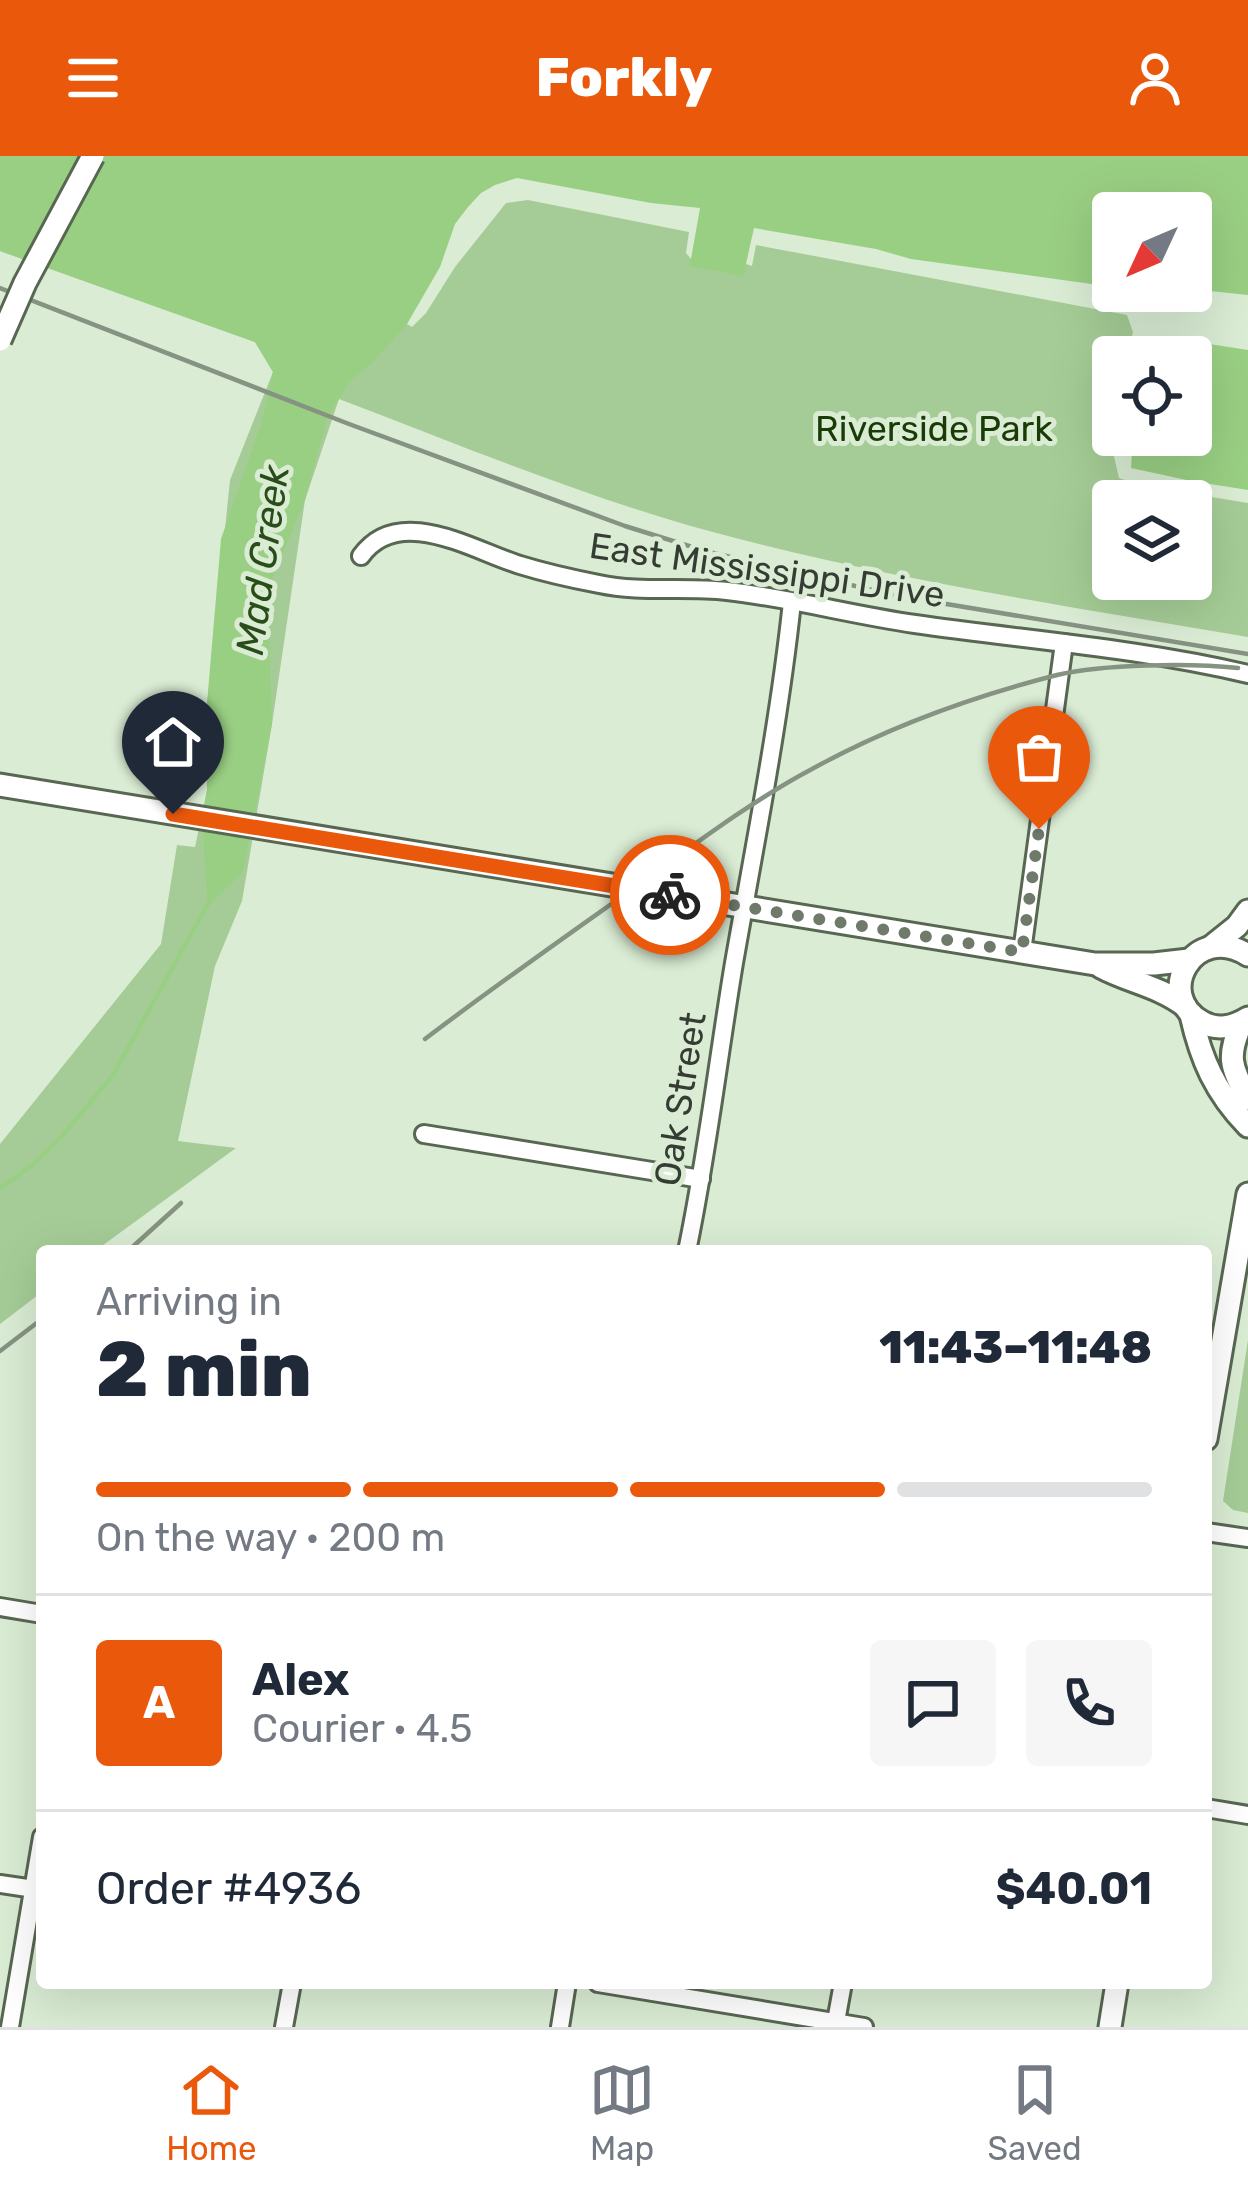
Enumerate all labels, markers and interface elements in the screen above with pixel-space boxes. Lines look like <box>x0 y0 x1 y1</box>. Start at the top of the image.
icon: menu <box>60 45 126 111</box>
icon: person <box>1122 45 1188 111</box>
text: Forkly <box>536 46 712 110</box>
north arrow <box>1092 192 1212 312</box>
map controls <box>1092 192 1212 600</box>
button: locate <box>1092 336 1212 456</box>
park label: Riverside Park <box>815 407 1053 450</box>
water label: Mad Creek <box>227 461 299 658</box>
button: layers <box>1092 480 1212 600</box>
street label: East Mississippi Drive <box>587 524 947 616</box>
pin <box>122 691 224 814</box>
pin <box>988 706 1090 829</box>
icon: home <box>140 709 206 775</box>
icon: bag <box>1006 724 1072 790</box>
courier <box>610 835 730 955</box>
icon: bike <box>637 862 703 928</box>
street label: Oak Street <box>645 1009 715 1189</box>
text: Arriving in <box>96 1279 282 1325</box>
text: 11:43–11:48 <box>879 1321 1152 1374</box>
text: 2 min <box>96 1323 312 1416</box>
text: On the way · 200 m <box>96 1515 445 1561</box>
button: chat <box>870 1640 996 1766</box>
button: phone <box>1026 1640 1152 1766</box>
text: Alex <box>252 1653 350 1706</box>
text: A <box>143 1676 175 1729</box>
text: Courier · 4.5 <box>252 1706 472 1752</box>
text: Order #4936 <box>96 1862 361 1915</box>
text: $40.01 <box>996 1862 1152 1915</box>
tab: Home <box>166 2057 257 2168</box>
tab: Map <box>589 2057 655 2168</box>
tab: Saved <box>988 2057 1082 2168</box>

